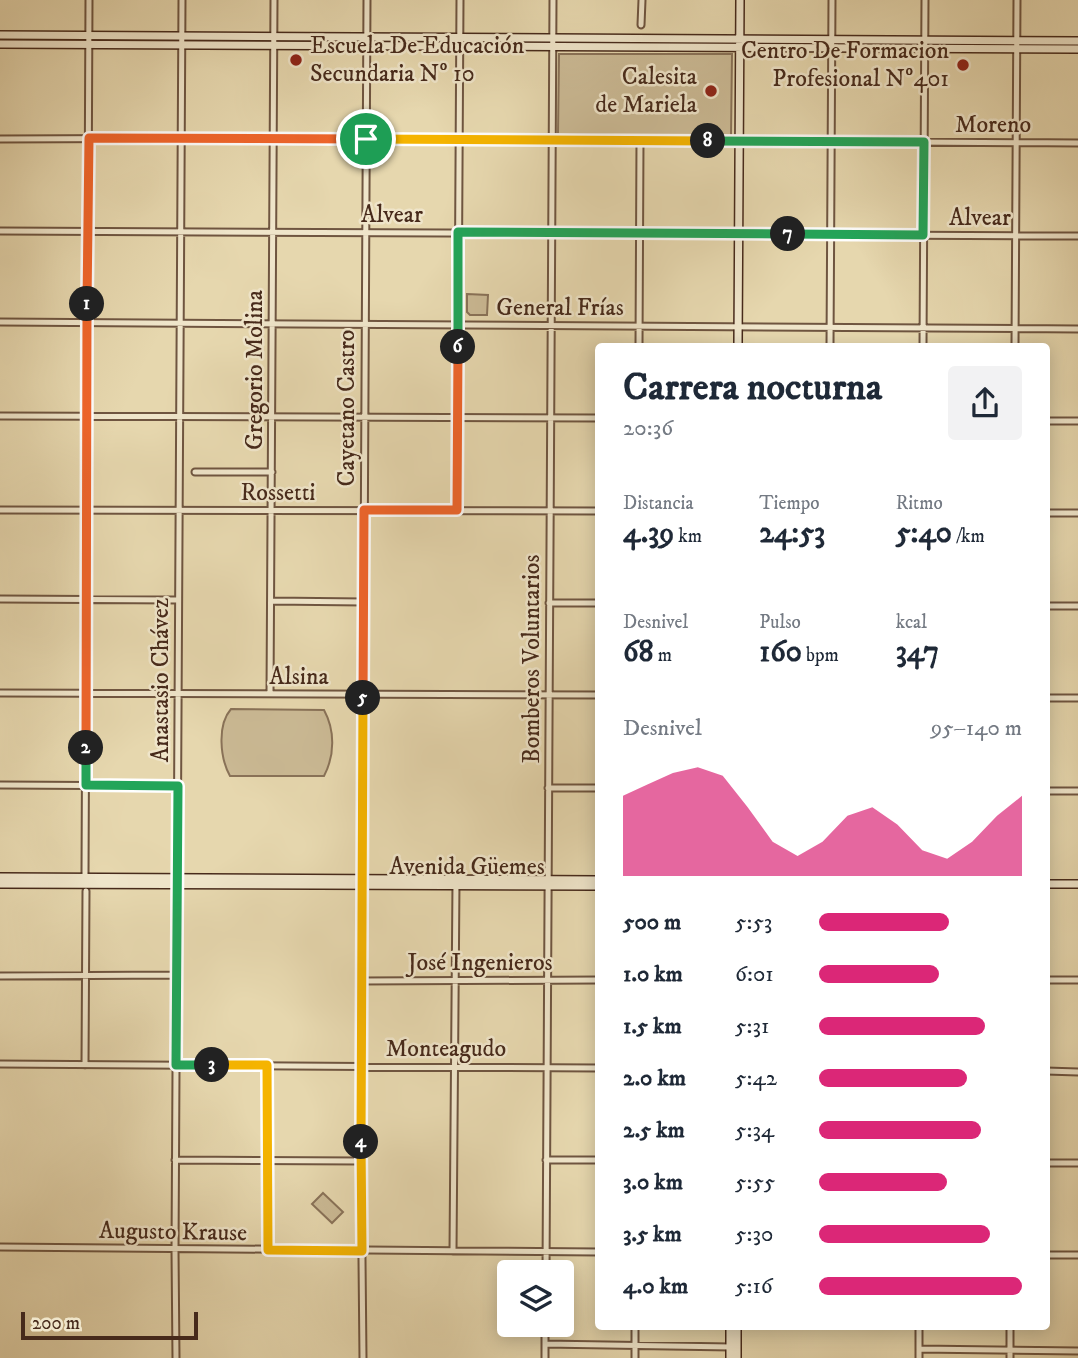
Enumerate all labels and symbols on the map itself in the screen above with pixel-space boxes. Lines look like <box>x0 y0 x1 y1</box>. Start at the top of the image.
place label: Escuela De Educación Secundaria Nº 10 <box>310 31 525 89</box>
place label: Centro De Formacion Profesional Nº401 <box>741 36 949 94</box>
marker: Escuela De Educación Secundaria Nº 10 <box>288 52 304 68</box>
marker: Centro De Formacion Profesional Nº401 <box>955 57 971 73</box>
place label: Calesita de Mariela <box>595 62 698 120</box>
marker: Calesita de Mariela <box>703 83 719 99</box>
pin <box>336 109 396 169</box>
street label: Moreno <box>955 110 1031 140</box>
pin: 8 <box>690 124 726 158</box>
street label: Alvear <box>361 200 423 230</box>
street label: Alvear <box>949 203 1011 233</box>
pin: 7 <box>770 216 806 252</box>
pin: 1 <box>70 286 104 322</box>
street label: Gregorio Molina <box>240 289 270 450</box>
street label: General Frías <box>496 293 624 323</box>
street label: Cayetano Castro <box>332 330 362 486</box>
pin: 6 <box>440 330 476 364</box>
street label: Rossetti <box>240 478 316 508</box>
street label: Bomberos Voluntarios <box>517 554 547 764</box>
street label: Anastasio Chávez <box>146 597 176 762</box>
street label: Alsina <box>269 662 330 692</box>
pin: 5 <box>346 680 380 716</box>
pin: 2 <box>68 730 104 766</box>
street label: Avenida Güemes <box>389 852 545 882</box>
street label: José Ingenieros <box>405 948 553 978</box>
street label: Monteagudo <box>386 1034 506 1064</box>
pin: 3 <box>194 1048 230 1082</box>
pin: 4 <box>344 1124 378 1160</box>
street label: Augusto Krause <box>99 1216 247 1248</box>
scale bar <box>21 1309 198 1341</box>

